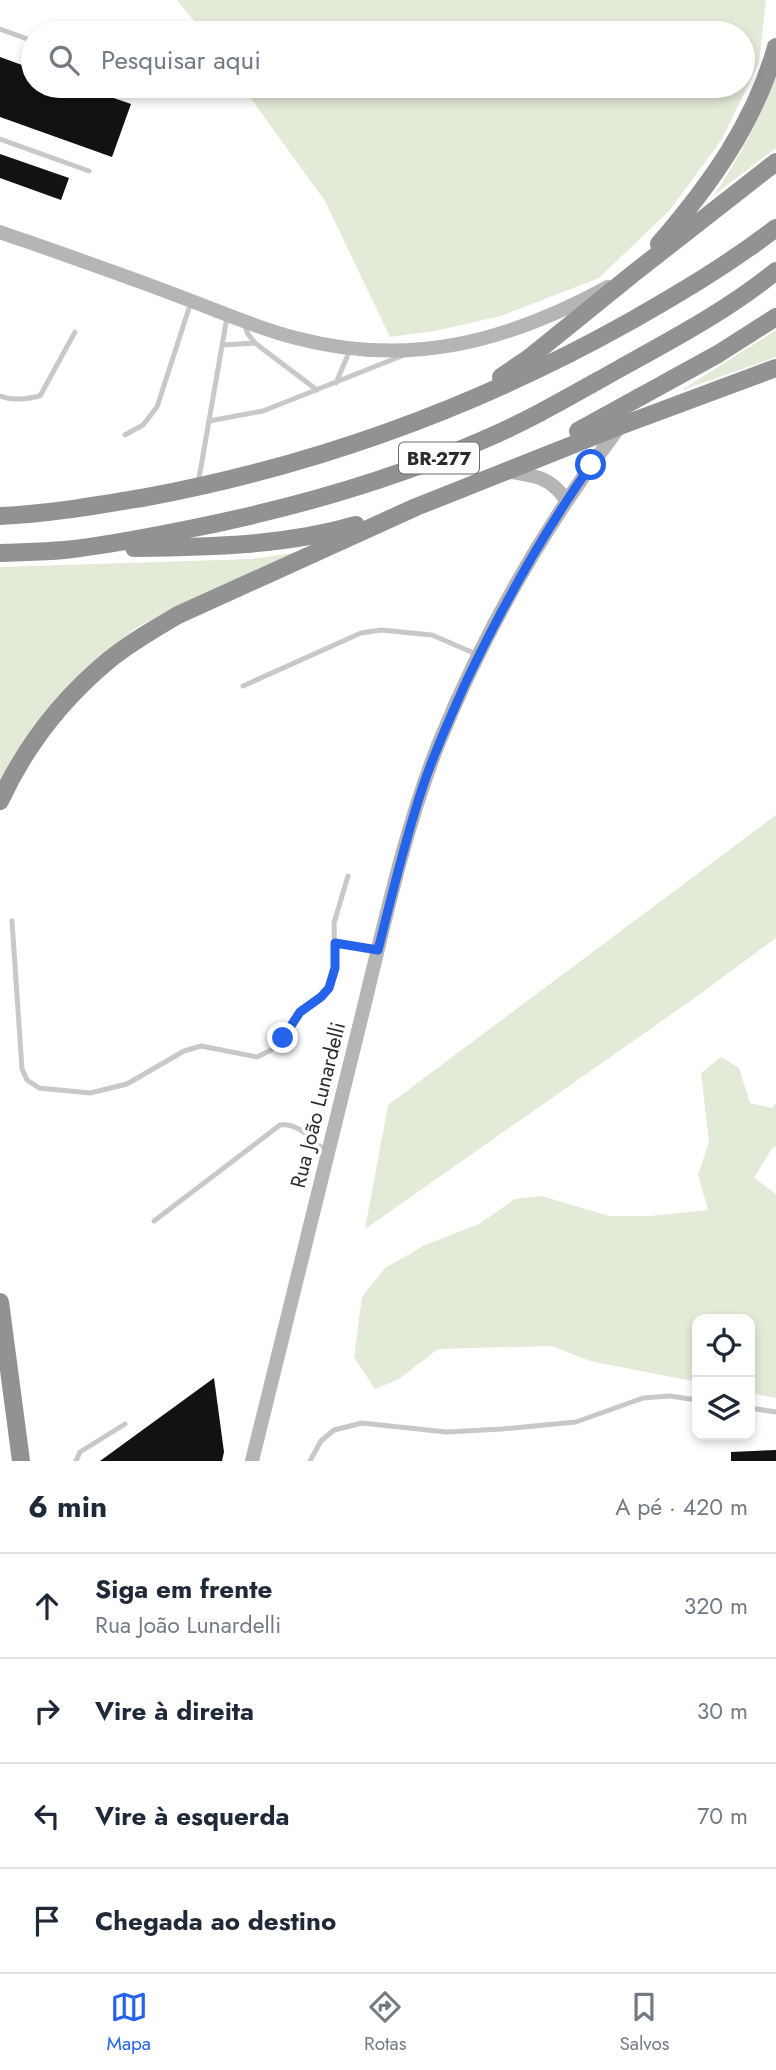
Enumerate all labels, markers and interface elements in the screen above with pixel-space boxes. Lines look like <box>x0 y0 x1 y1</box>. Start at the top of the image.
search box <box>21 21 755 98</box>
icon: search <box>45 41 83 79</box>
text: Pesquisar aqui <box>101 41 261 79</box>
road number: BR-277 <box>399 442 479 474</box>
route start <box>575 449 606 480</box>
street label: Rua João Lunardelli <box>283 1019 353 1191</box>
route end <box>267 1022 298 1053</box>
map controls <box>692 1314 755 1440</box>
button: locate <box>692 1314 755 1377</box>
button: layers <box>692 1377 755 1440</box>
text: 6 min <box>28 1485 107 1528</box>
text: A pé · 420 m <box>615 1490 748 1524</box>
text: Siga em frente <box>95 1570 272 1608</box>
icon: ahead <box>28 1587 66 1625</box>
text: 320 m <box>684 1589 748 1623</box>
text: Rua João Lunardelli <box>95 1608 281 1642</box>
icon: right <box>28 1692 66 1730</box>
text: Vire à direita <box>95 1692 254 1730</box>
text: 30 m <box>697 1694 748 1728</box>
icon: left <box>28 1797 66 1835</box>
text: Vire à esquerda <box>95 1797 290 1835</box>
text: 70 m <box>697 1799 748 1833</box>
icon: arrive <box>28 1902 66 1940</box>
text: Chegada ao destino <box>95 1902 336 1940</box>
tab: Mapa <box>107 1988 151 2057</box>
tab: Rotas <box>364 1988 406 2057</box>
tab: Salvos <box>619 1988 669 2057</box>

